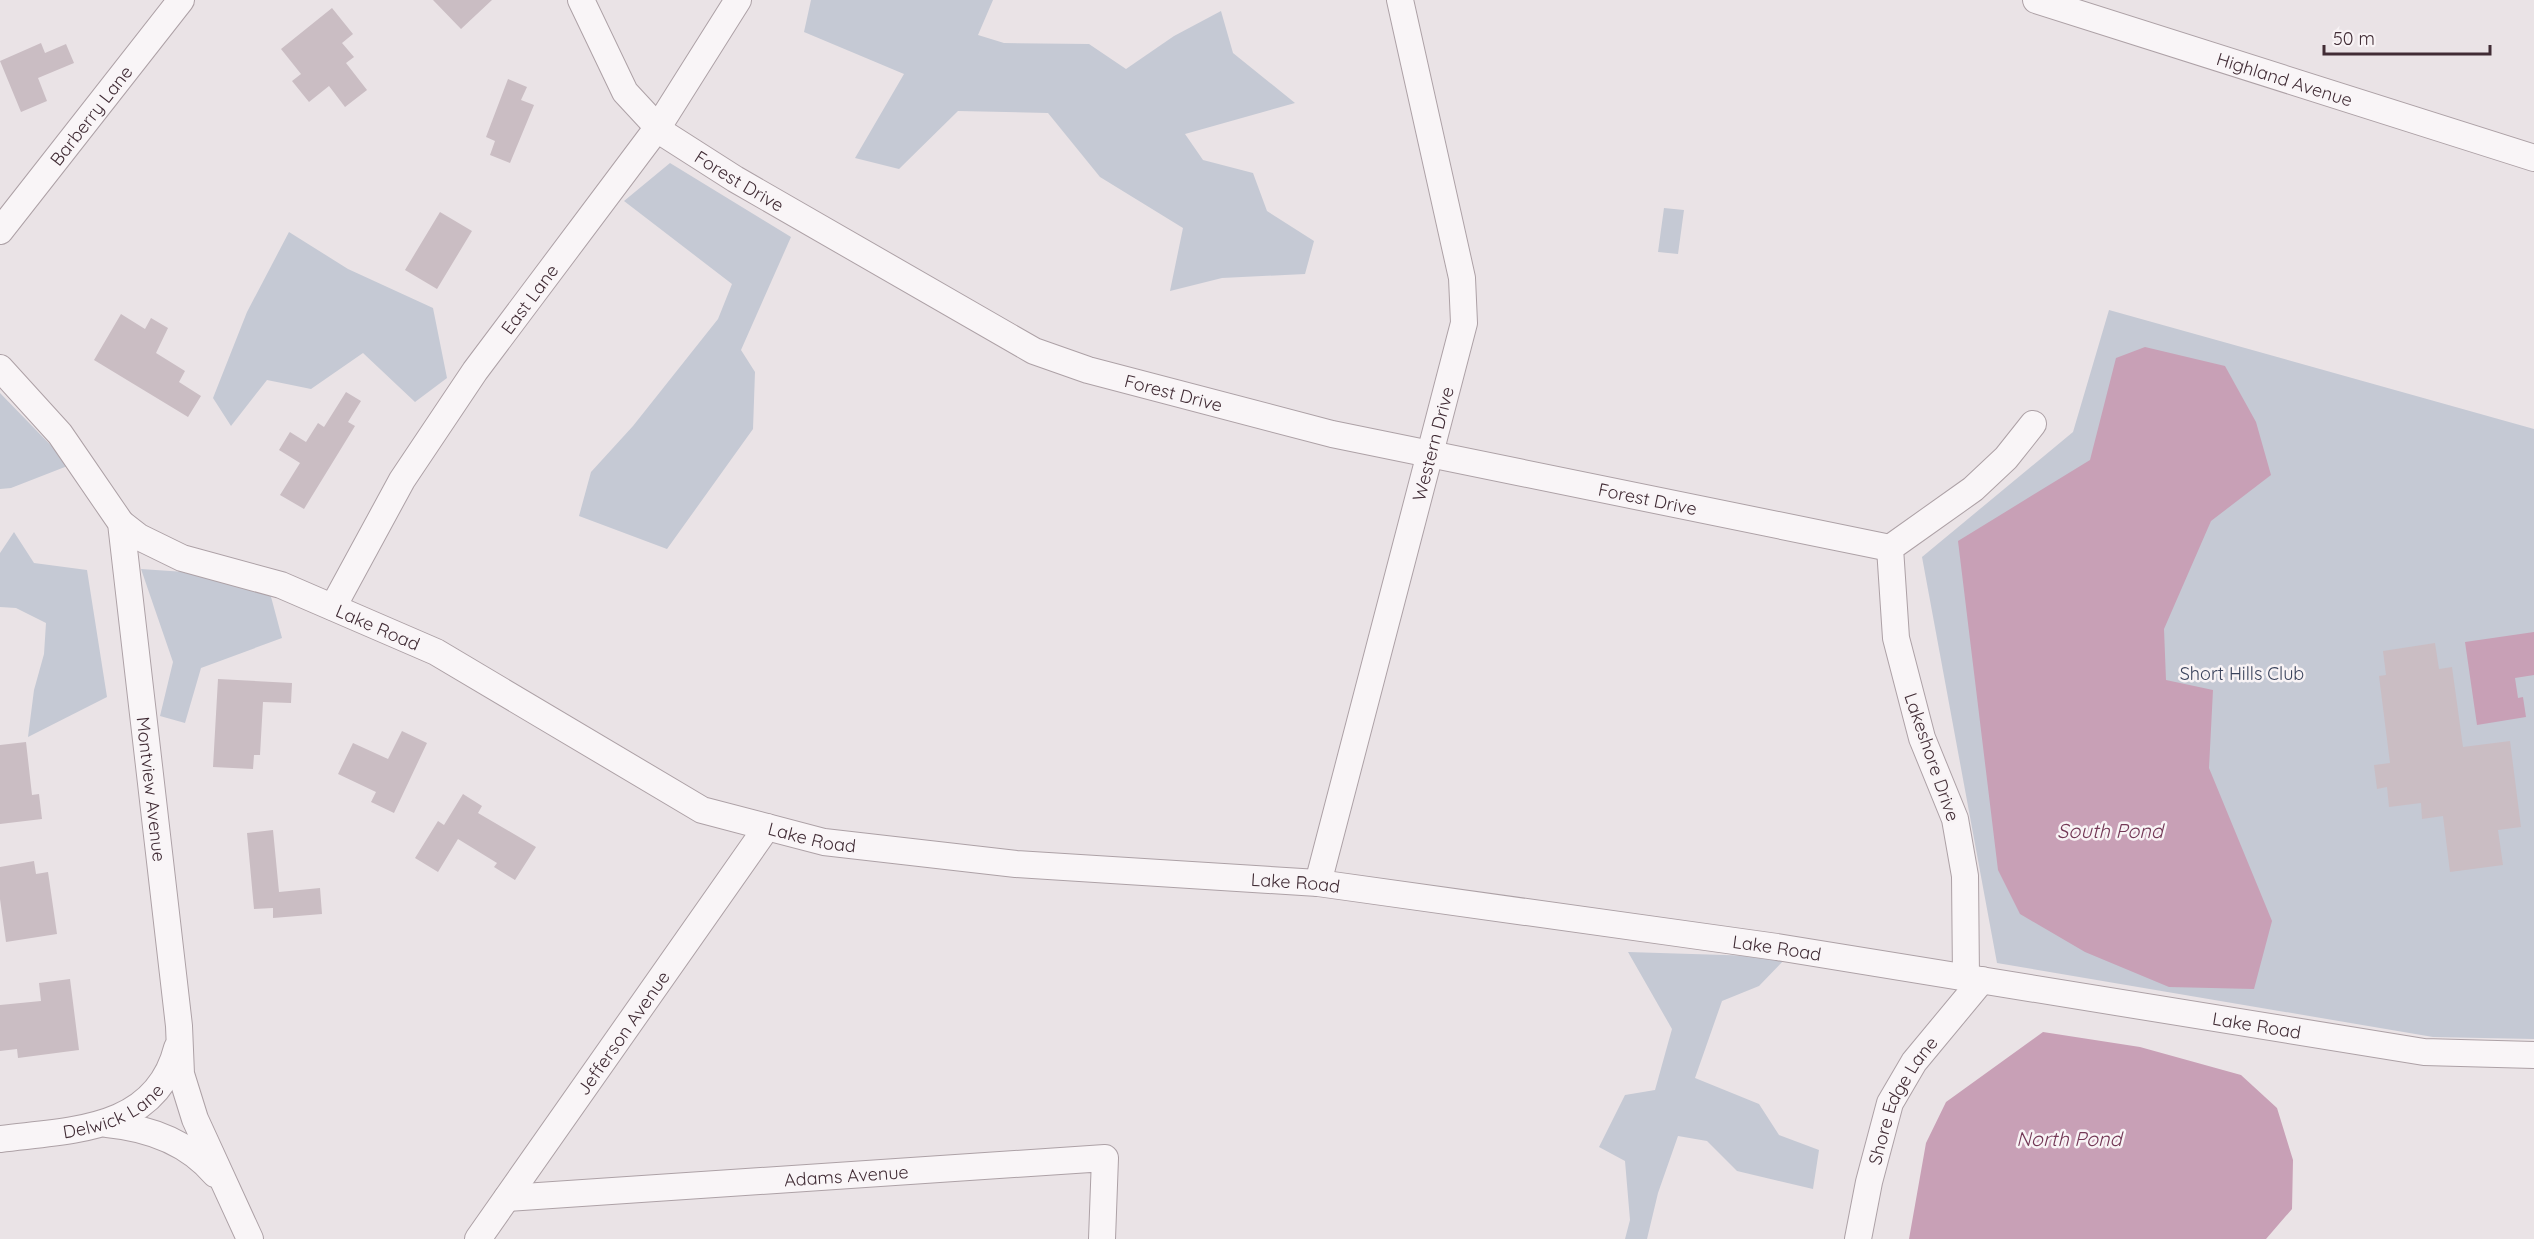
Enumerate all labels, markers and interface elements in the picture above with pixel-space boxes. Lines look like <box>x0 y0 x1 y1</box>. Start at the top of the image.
scale bar <box>2324 18 2490 56</box>
text: 50 m <box>2333 27 2375 50</box>
street label: Highland Avenue <box>2214 47 2356 111</box>
street label: Barberry Lane <box>44 61 137 170</box>
street label: Forest Drive <box>690 145 788 216</box>
street label: East Lane <box>495 259 563 338</box>
street label: Forest Drive <box>1122 369 1225 416</box>
street label: Western Drive <box>1407 384 1458 503</box>
street label: Forest Drive <box>1596 477 1699 520</box>
street label: Lake Road <box>332 599 424 655</box>
park label: Short Hills Club <box>2180 662 2304 685</box>
street label: Lakeshore Drive <box>1899 690 1965 824</box>
street label: Montview Avenue <box>132 715 171 863</box>
street label: Lake Road <box>766 816 857 857</box>
water label: South Pond <box>2057 818 2166 843</box>
street label: Lake Road <box>1250 867 1342 897</box>
street label: Lake Road <box>1731 929 1823 966</box>
street label: Jefferson Avenue <box>571 966 674 1099</box>
street label: Lake Road <box>2211 1006 2303 1043</box>
street label: Shore Edge Lane <box>1863 1031 1942 1167</box>
street label: Delwick Lane <box>61 1079 168 1143</box>
water label: North Pond <box>2016 1126 2125 1151</box>
street label: Adams Avenue <box>783 1160 909 1191</box>

